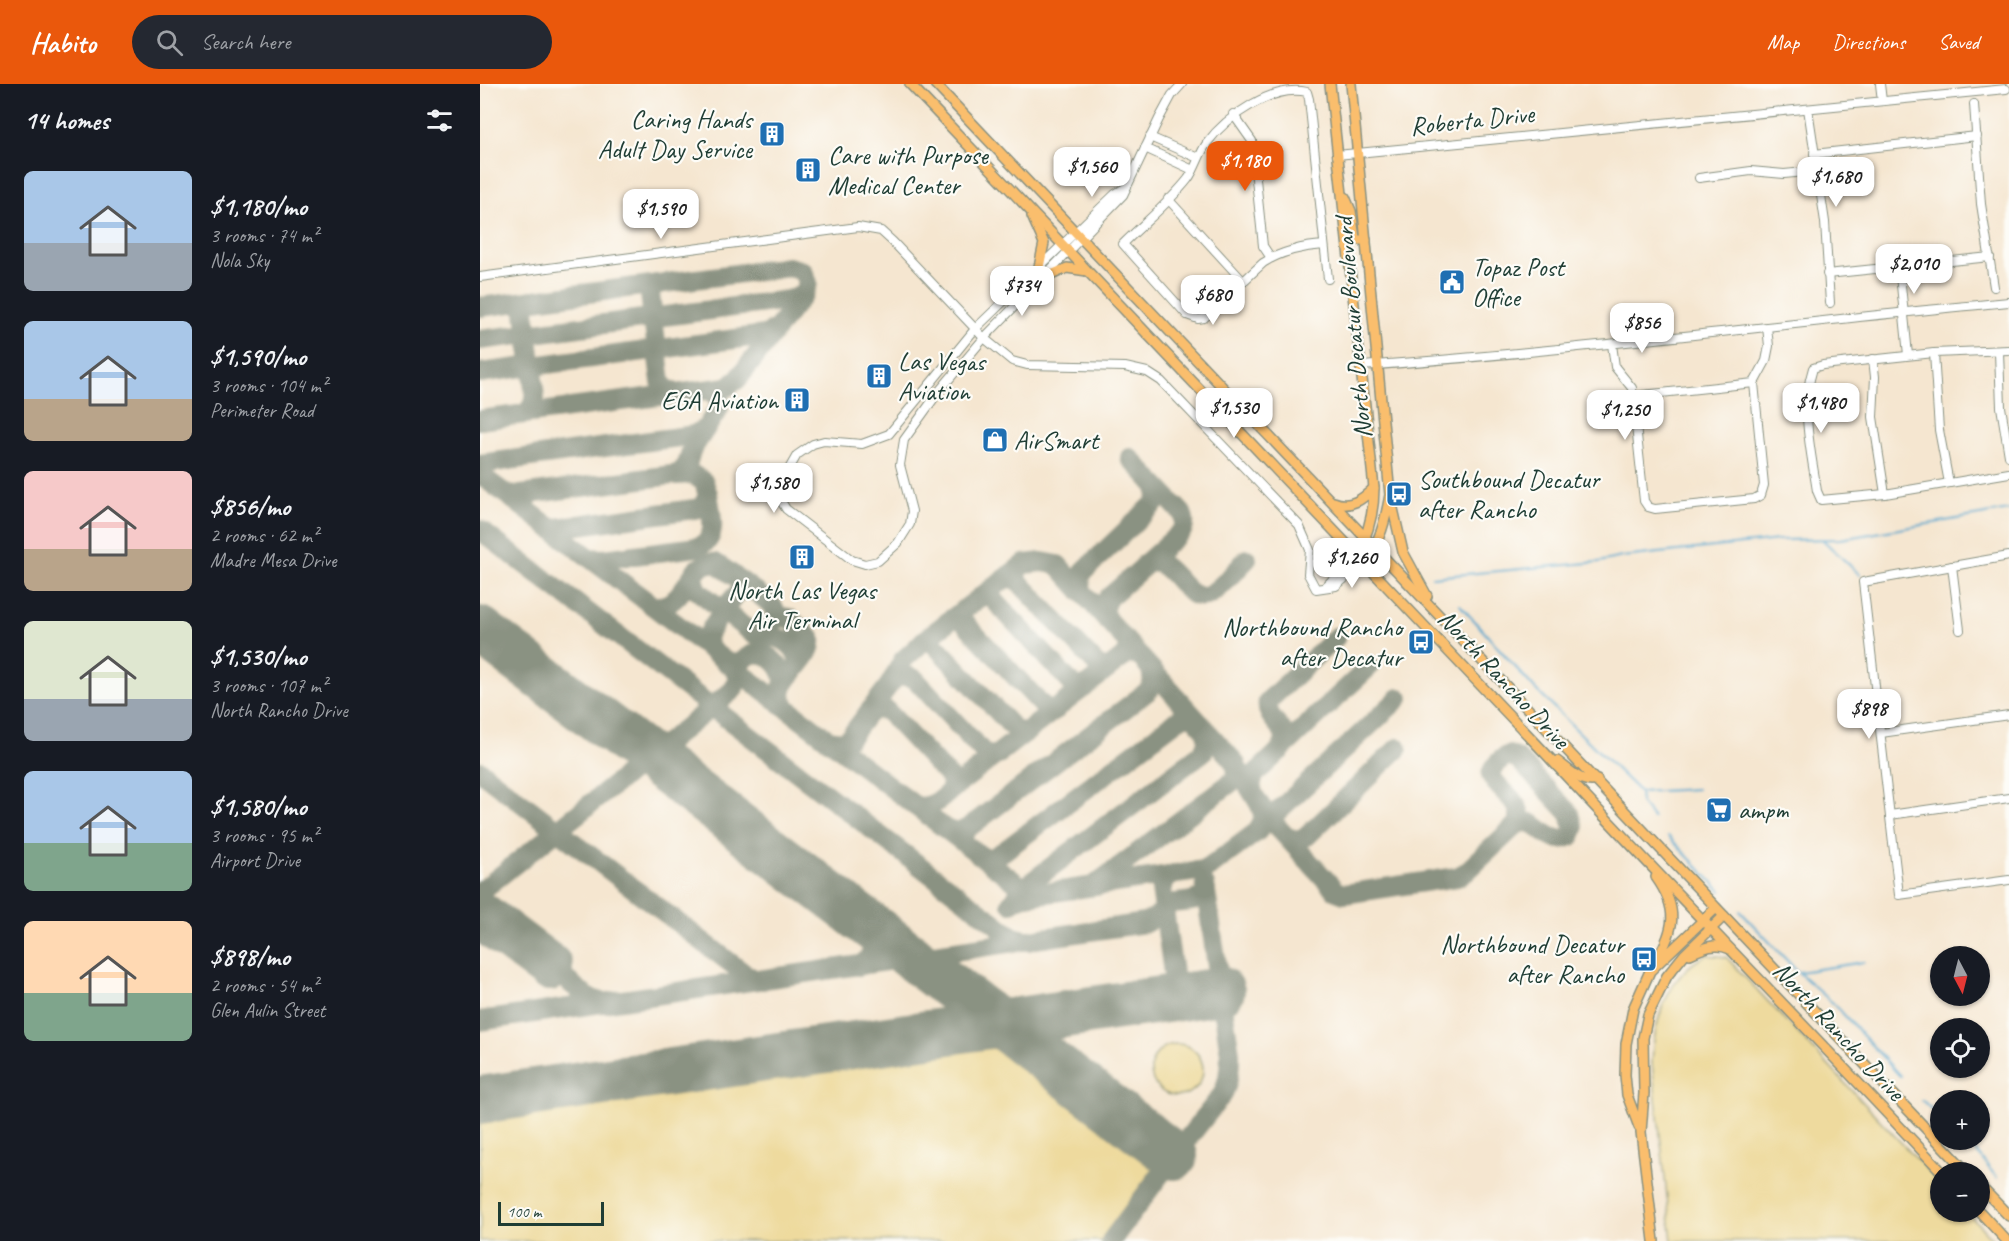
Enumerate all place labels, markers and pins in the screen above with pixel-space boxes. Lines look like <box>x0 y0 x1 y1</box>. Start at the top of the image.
place label: Caring Hands Adult Day Service <box>598 103 754 166</box>
building icon: Caring Hands Adult Day Service <box>757 119 787 149</box>
place label: Care with Purpose Medical Center <box>828 139 989 202</box>
pin: $1,180 <box>1196 141 1294 192</box>
pin: $1,560 <box>1043 147 1141 198</box>
building icon: Care with Purpose Medical Center <box>793 155 823 185</box>
pin: $1,680 <box>1787 157 1885 208</box>
pin: $1,590 <box>612 189 710 240</box>
pin: $2,010 <box>1865 244 1963 295</box>
place label: Topaz Post Office <box>1472 251 1566 314</box>
pin: $734 <box>986 266 1058 317</box>
public building icon: Topaz Post Office <box>1437 267 1467 297</box>
pin: $680 <box>1177 275 1249 326</box>
pin: $856 <box>1606 303 1678 354</box>
place label: Las Vegas Aviation <box>898 345 987 408</box>
building icon: Las Vegas Aviation <box>864 361 894 391</box>
pin: $1,480 <box>1772 383 1870 434</box>
place label: EGA Aviation <box>661 384 779 417</box>
building icon: EGA Aviation <box>782 385 812 415</box>
pin: $1,530 <box>1185 388 1283 439</box>
pin: $1,250 <box>1576 390 1674 441</box>
place label: AirSmart <box>1014 424 1101 457</box>
shop icon: AirSmart <box>980 425 1010 455</box>
pin: $1,580 <box>725 463 823 514</box>
place label: Southbound Decatur after Rancho <box>1418 463 1601 526</box>
bus stop icon: Southbound Decatur after Rancho <box>1384 479 1414 509</box>
pin: $1,260 <box>1303 538 1401 589</box>
building icon: North Las Vegas Air Terminal <box>787 542 817 572</box>
place label: North Las Vegas Air Terminal <box>728 574 878 637</box>
place label: Northbound Rancho after Decatur <box>1222 611 1405 674</box>
bus stop icon: Northbound Rancho after Decatur <box>1406 627 1436 657</box>
pin: $898 <box>1833 689 1905 740</box>
place label: ampm <box>1738 794 1790 827</box>
supermarket icon: ampm <box>1704 795 1734 825</box>
place label: Northbound Decatur after Rancho <box>1440 928 1627 991</box>
bus stop icon: Northbound Decatur after Rancho <box>1629 944 1659 974</box>

